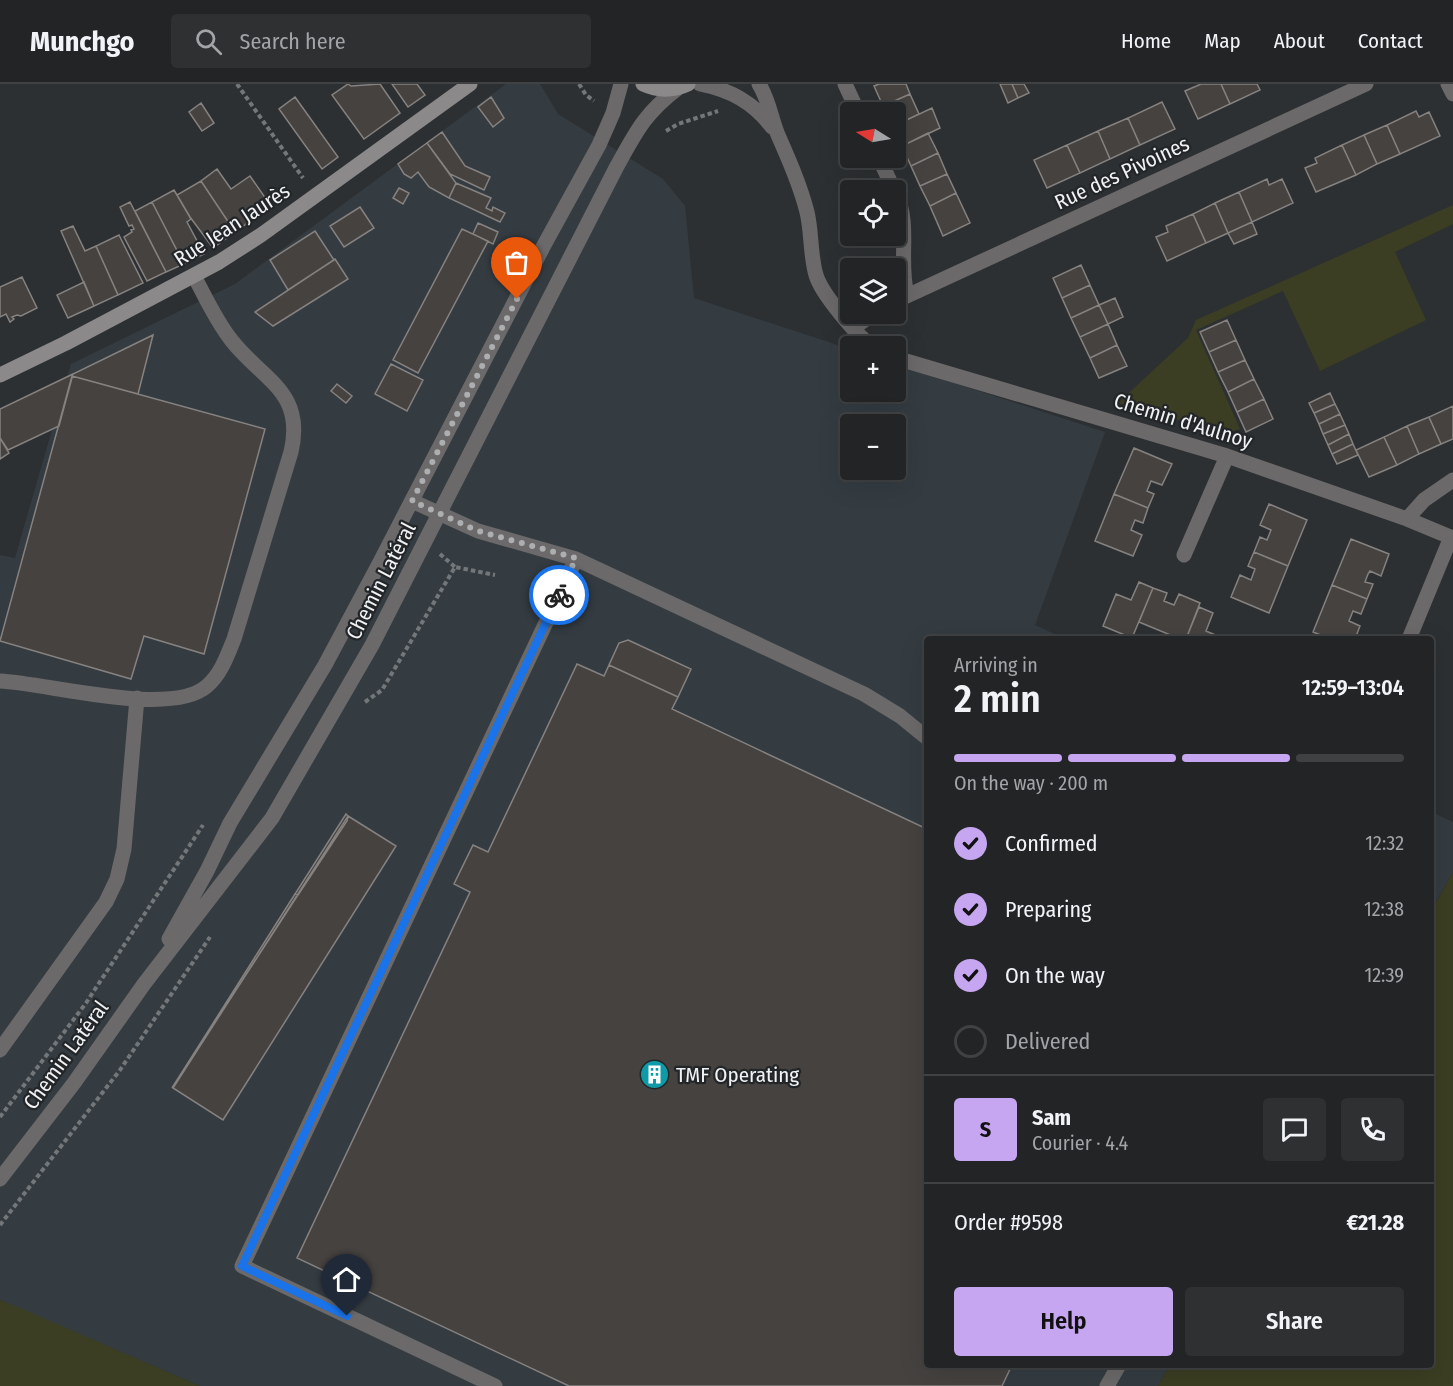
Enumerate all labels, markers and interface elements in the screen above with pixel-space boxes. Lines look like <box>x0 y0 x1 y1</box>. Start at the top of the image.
search box <box>171 14 591 68</box>
text: Munchgo <box>30 25 135 58</box>
icon: search <box>192 25 225 58</box>
text: Search here <box>240 28 346 55</box>
text: Home <box>1121 28 1171 54</box>
text: Map <box>1204 28 1241 54</box>
text: About <box>1274 28 1325 54</box>
text: Contact <box>1358 28 1423 54</box>
north arrow <box>840 102 906 168</box>
map controls <box>840 102 906 480</box>
street label: Rue des Pivoines <box>1051 130 1193 216</box>
street label: Rue Jean Jaurès <box>169 178 295 272</box>
button: locate <box>840 180 906 246</box>
pin <box>491 237 542 299</box>
icon: bag <box>500 246 533 279</box>
button: layers <box>840 258 906 324</box>
button: + <box>840 336 906 402</box>
street label: Chemin d'Aulnoy <box>1111 388 1256 455</box>
button: − <box>840 414 906 480</box>
street label: Chemin Latéral <box>340 518 422 644</box>
courier <box>529 565 589 625</box>
icon: bike <box>543 579 576 612</box>
text: Arriving in <box>954 653 1038 677</box>
text: 12:59–13:04 <box>1302 674 1404 701</box>
text: 2 min <box>954 676 1041 722</box>
text: On the way · 200 m <box>954 771 1108 795</box>
icon: check <box>954 827 987 860</box>
text: Confirmed <box>1005 830 1098 857</box>
text: 12:32 <box>1365 831 1404 855</box>
icon: check <box>954 893 987 926</box>
text: Preparing <box>1005 896 1091 923</box>
text: 12:38 <box>1364 897 1404 921</box>
icon: check <box>954 959 987 992</box>
text: On the way <box>1005 962 1105 989</box>
text: 12:39 <box>1364 963 1404 987</box>
street label: Chemin Latéral <box>18 995 114 1114</box>
text: Delivered <box>1005 1028 1090 1055</box>
building icon: TMF Operating <box>639 1059 671 1091</box>
place label: TMF Operating <box>676 1062 799 1088</box>
button: chat <box>1263 1098 1326 1161</box>
button: phone <box>1341 1098 1404 1161</box>
text: Sam <box>1032 1104 1071 1131</box>
text: S <box>980 1116 991 1143</box>
text: Courier · 4.4 <box>1032 1131 1128 1155</box>
text: Order #9598 <box>954 1209 1063 1236</box>
text: €21.28 <box>1346 1209 1404 1236</box>
pin <box>321 1254 372 1316</box>
icon: home <box>330 1263 363 1296</box>
button: Help <box>954 1287 1173 1356</box>
button: Share <box>1185 1287 1404 1356</box>

